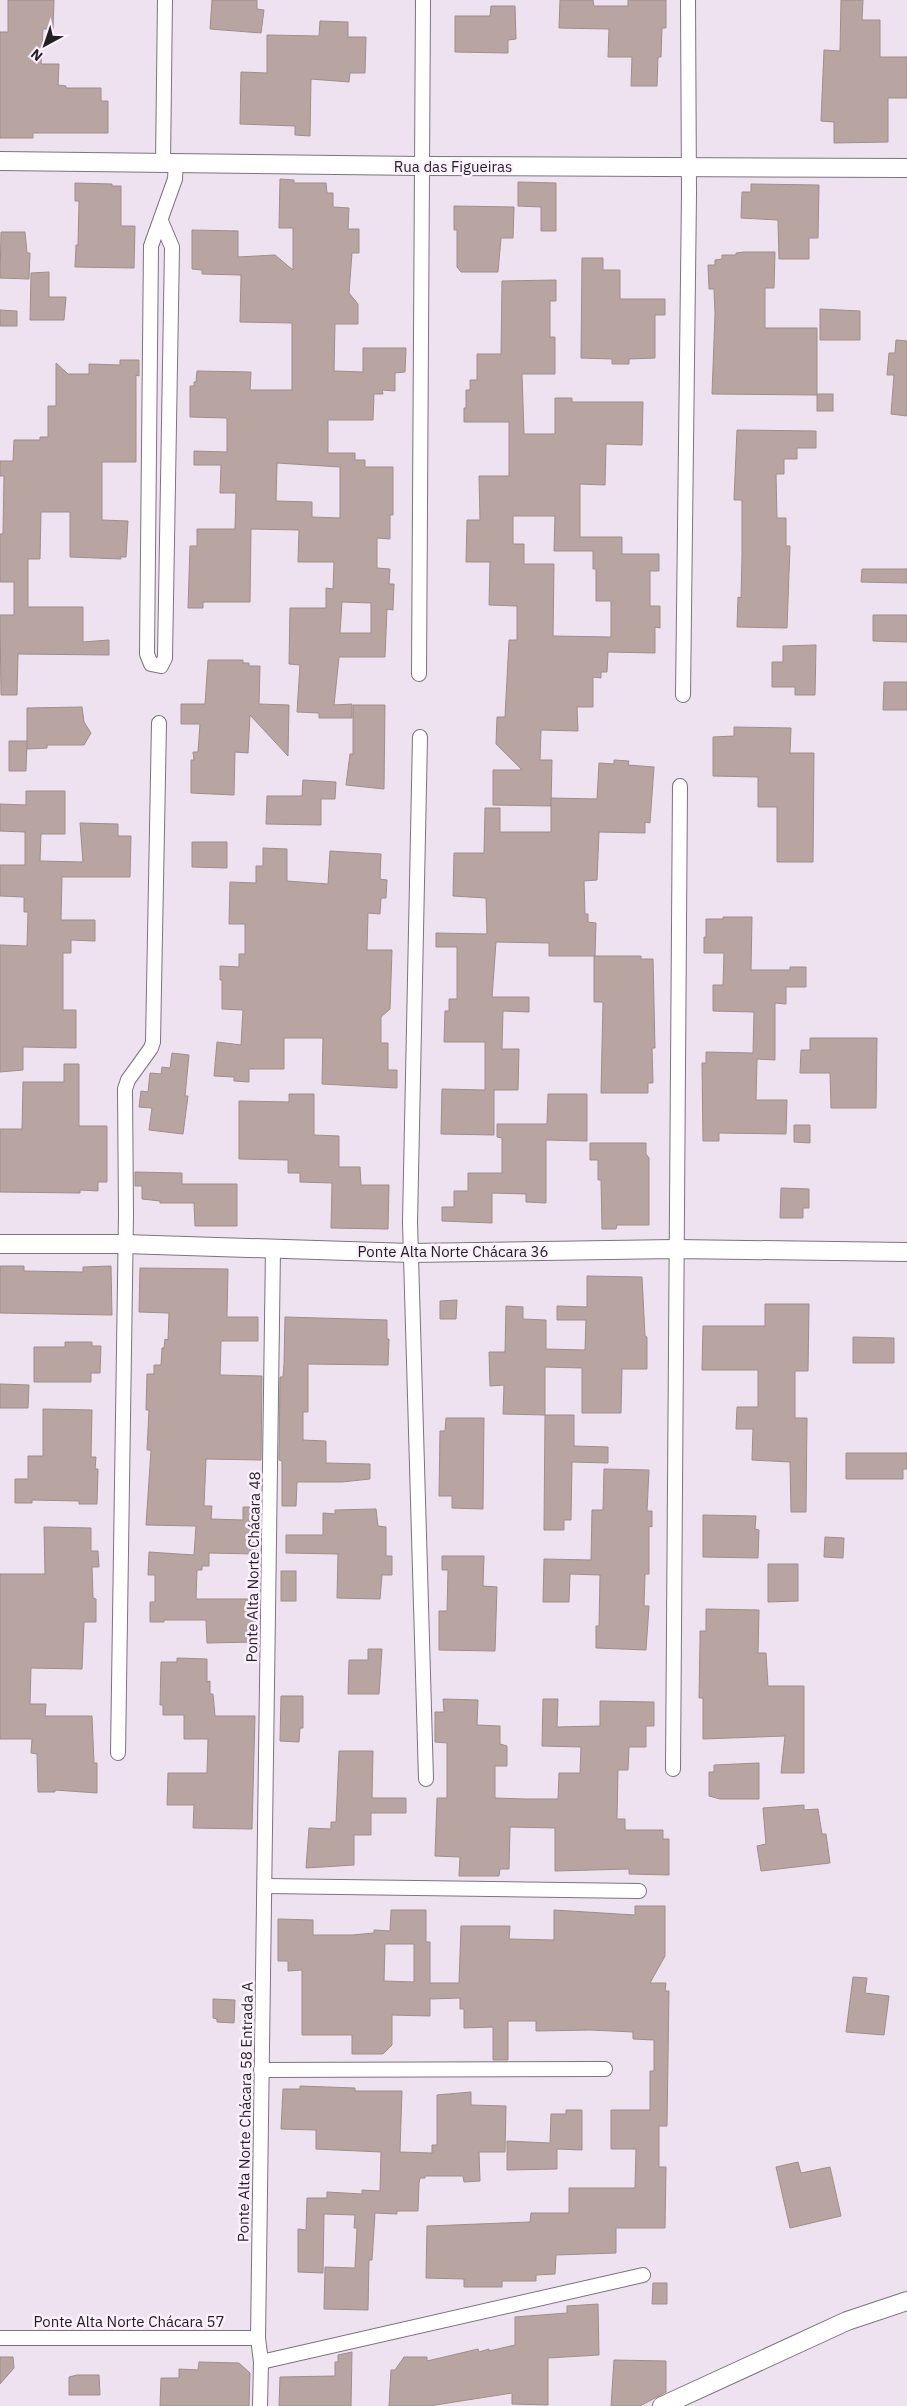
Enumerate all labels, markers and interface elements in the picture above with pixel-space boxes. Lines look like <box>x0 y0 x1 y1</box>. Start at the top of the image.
north arrow <box>20 20 70 70</box>
text: N <box>27 45 46 65</box>
street label: Rua das Figueiras <box>394 157 512 176</box>
street label: Ponte Alta Norte Chácara 36 <box>357 1242 549 1261</box>
street label: Ponte Alta Norte Chácara 48 <box>242 1471 264 1663</box>
street label: Ponte Alta Norte Chácara 58 Entrada A <box>233 1981 257 2242</box>
street label: Ponte Alta Norte Chácara 57 <box>33 2312 225 2331</box>

